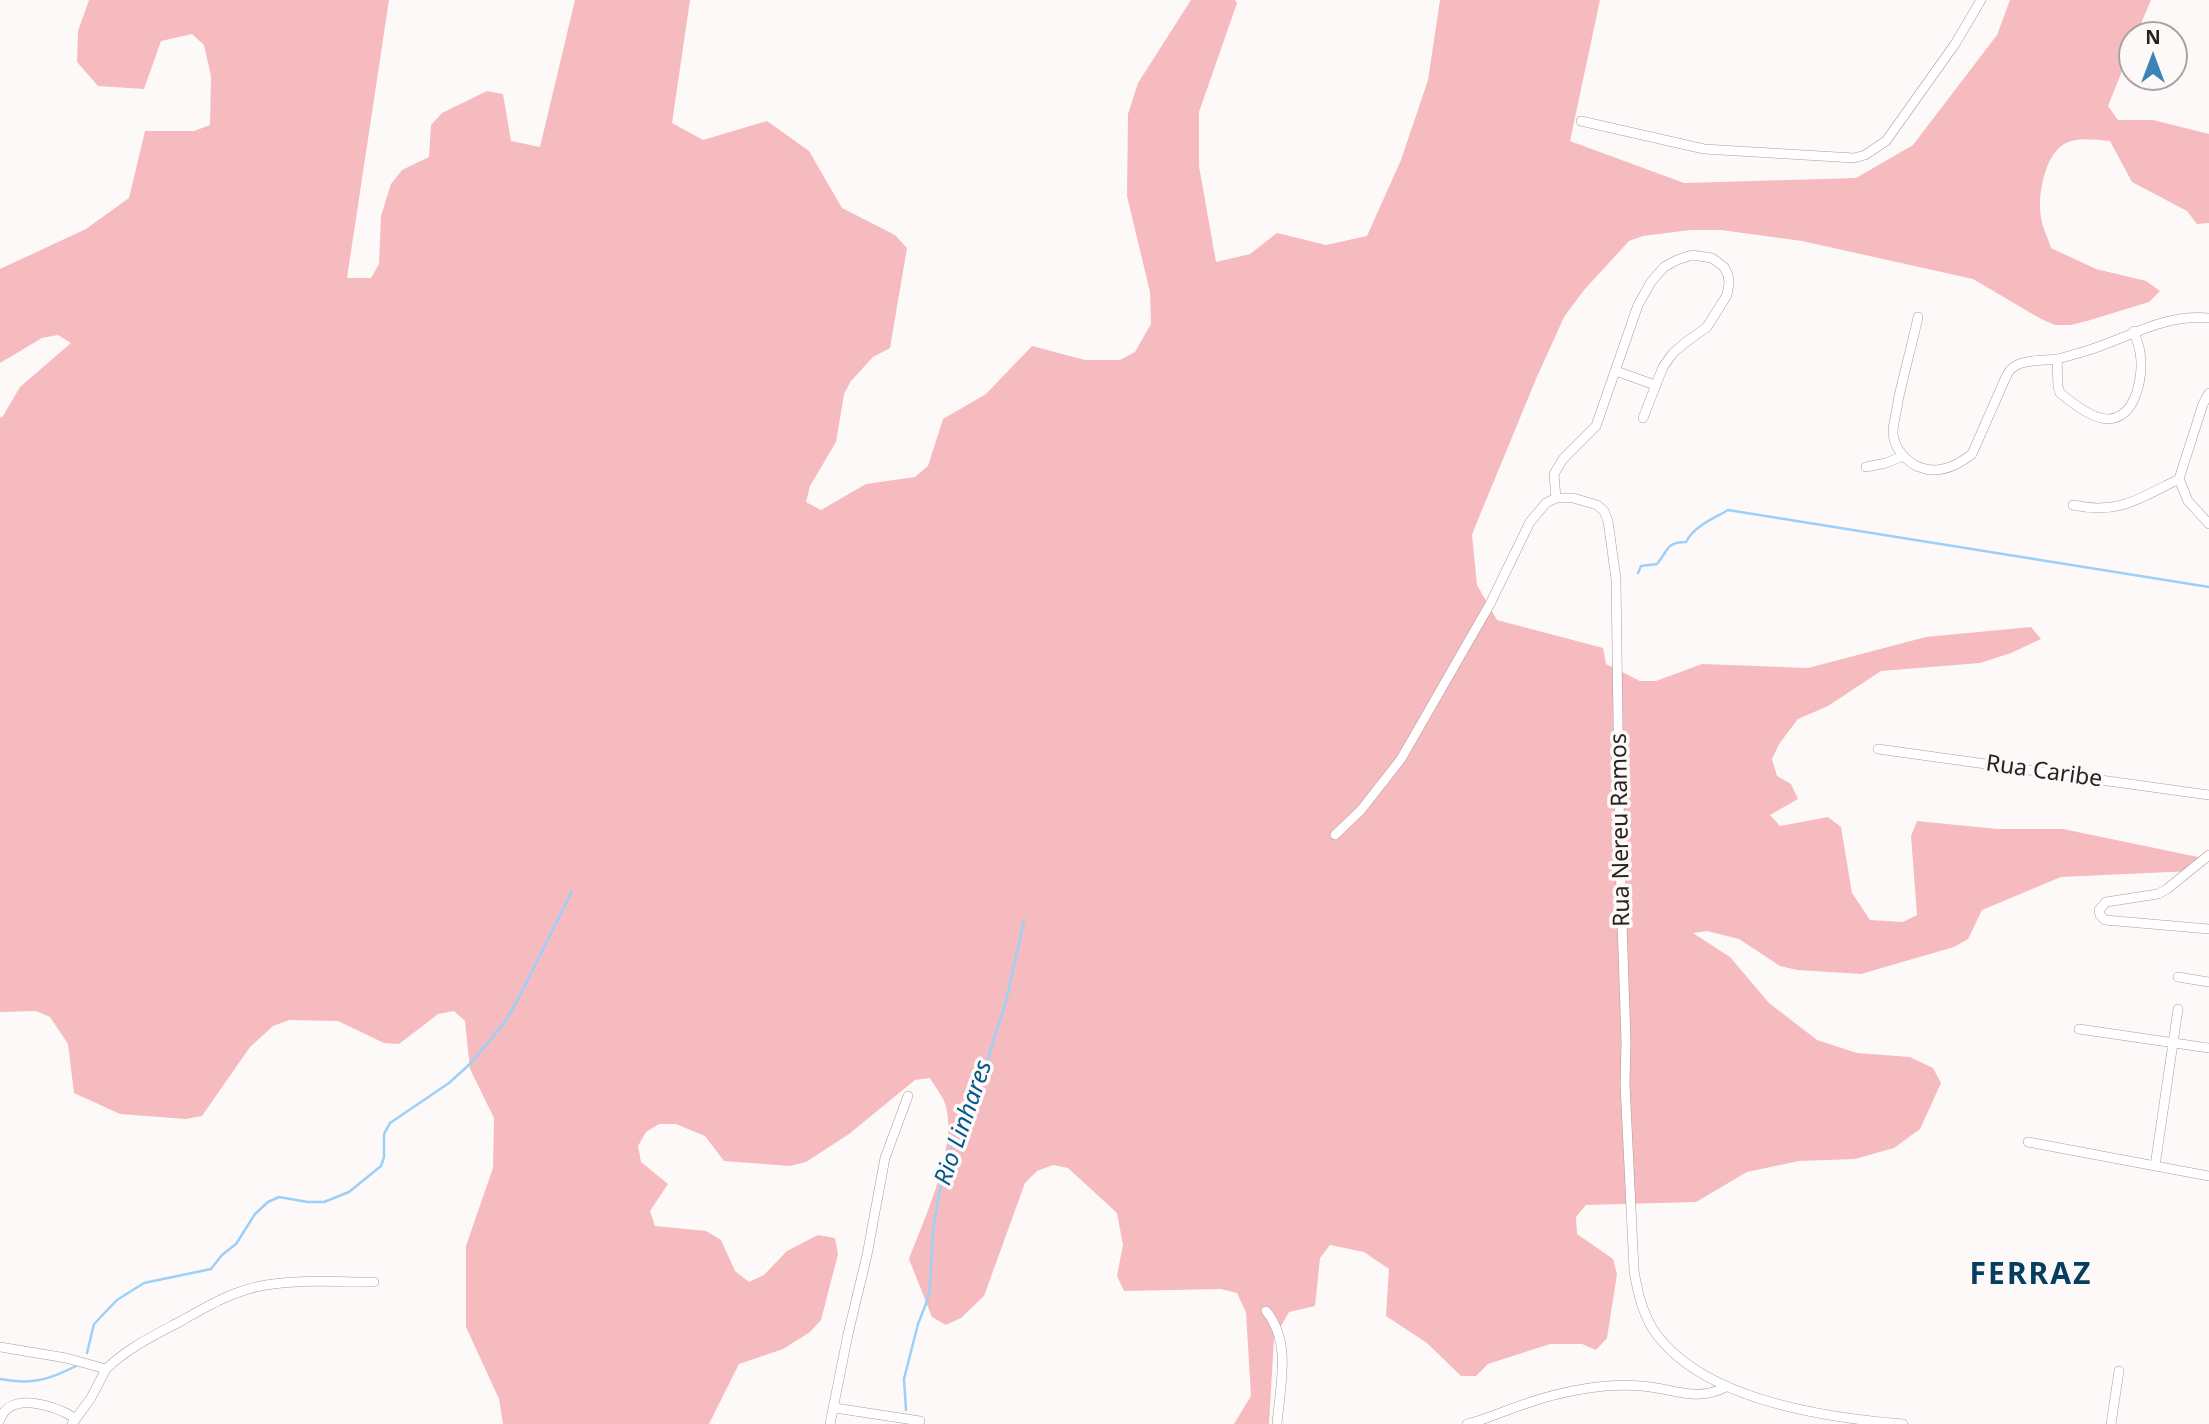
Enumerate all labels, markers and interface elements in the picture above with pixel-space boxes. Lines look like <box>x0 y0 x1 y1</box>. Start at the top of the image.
north arrow <box>2118 21 2188 91</box>
text: N <box>2145 24 2161 50</box>
street label: Rua Nereu Ramos <box>1606 733 1636 927</box>
street label: Rua Caribe <box>1984 750 2104 794</box>
water label: Rio Linhares <box>929 1057 999 1189</box>
district label: FERRAZ <box>1970 1257 2092 1293</box>

